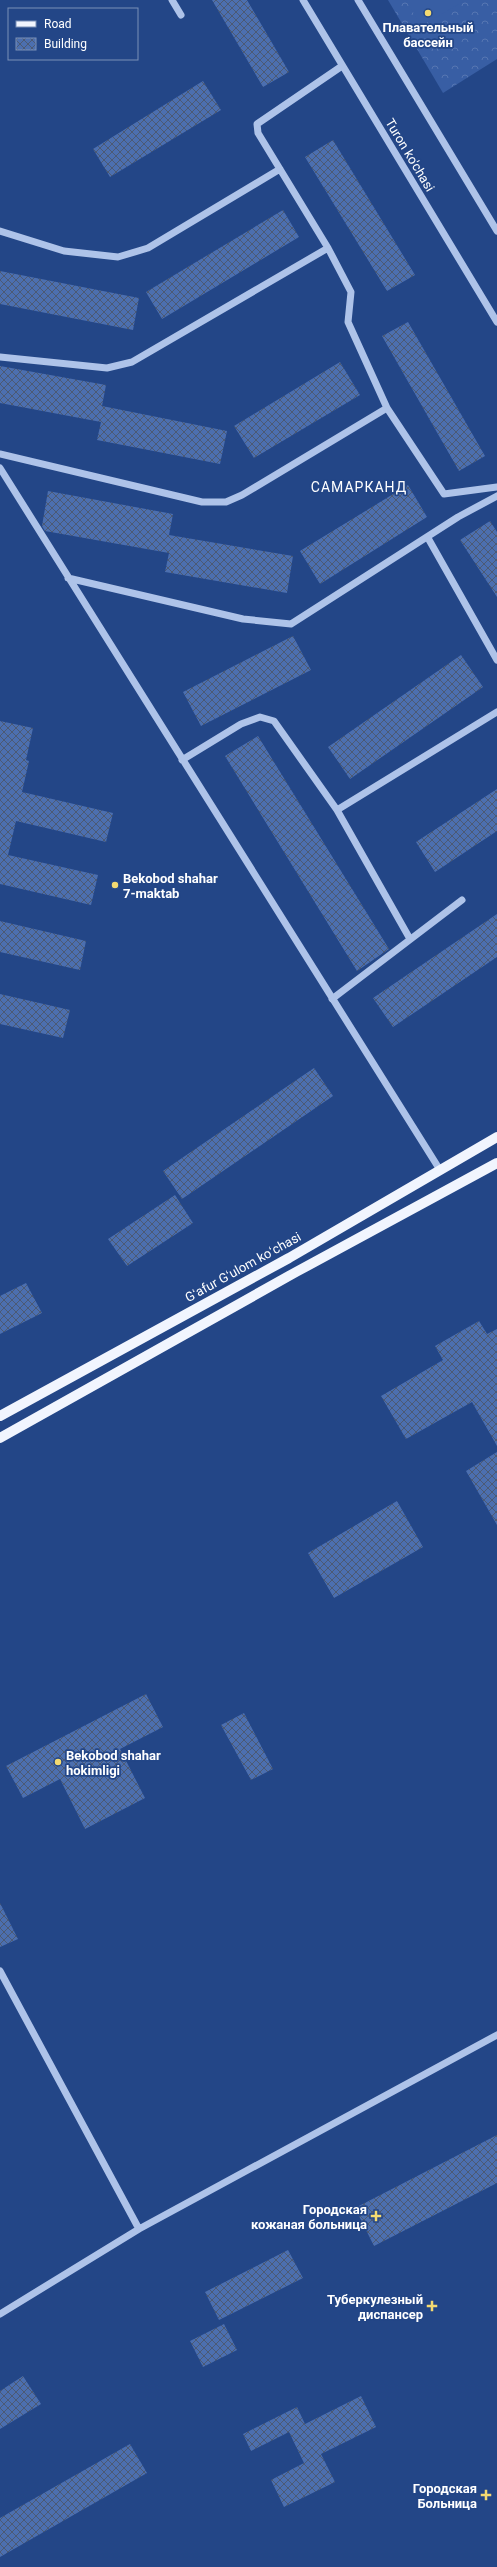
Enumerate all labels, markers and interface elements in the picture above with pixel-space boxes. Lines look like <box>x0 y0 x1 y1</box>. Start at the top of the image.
legend <box>8 8 138 60</box>
marker: Плавательный бассейн <box>423 8 433 18</box>
text: Road <box>44 17 72 31</box>
place label: Плавательный бассейн <box>382 20 474 50</box>
text: Building <box>44 37 87 51</box>
street label: Turon ko'chasi <box>382 116 438 194</box>
district label: САМАРКАНД <box>311 479 407 495</box>
place label: Bekobod shahar 7-maktab <box>123 871 218 901</box>
marker: Bekobod shahar 7-maktab <box>110 880 120 890</box>
street label: Gʻafur Gʻulom koʻchasi <box>182 1229 304 1305</box>
place label: Bekobod shahar hokimligi <box>66 1748 161 1778</box>
marker: Bekobod shahar hokimligi <box>53 1757 63 1767</box>
place label: Городская кожаная больница <box>251 2202 367 2232</box>
marker: Городская кожаная больница <box>370 2210 382 2222</box>
place label: Туберкулезный диспансер <box>327 2292 423 2322</box>
marker: Туберкулезный диспансер <box>426 2300 438 2312</box>
place label: Городская Больница <box>413 2481 477 2511</box>
marker: Городская Больница <box>480 2489 492 2501</box>

